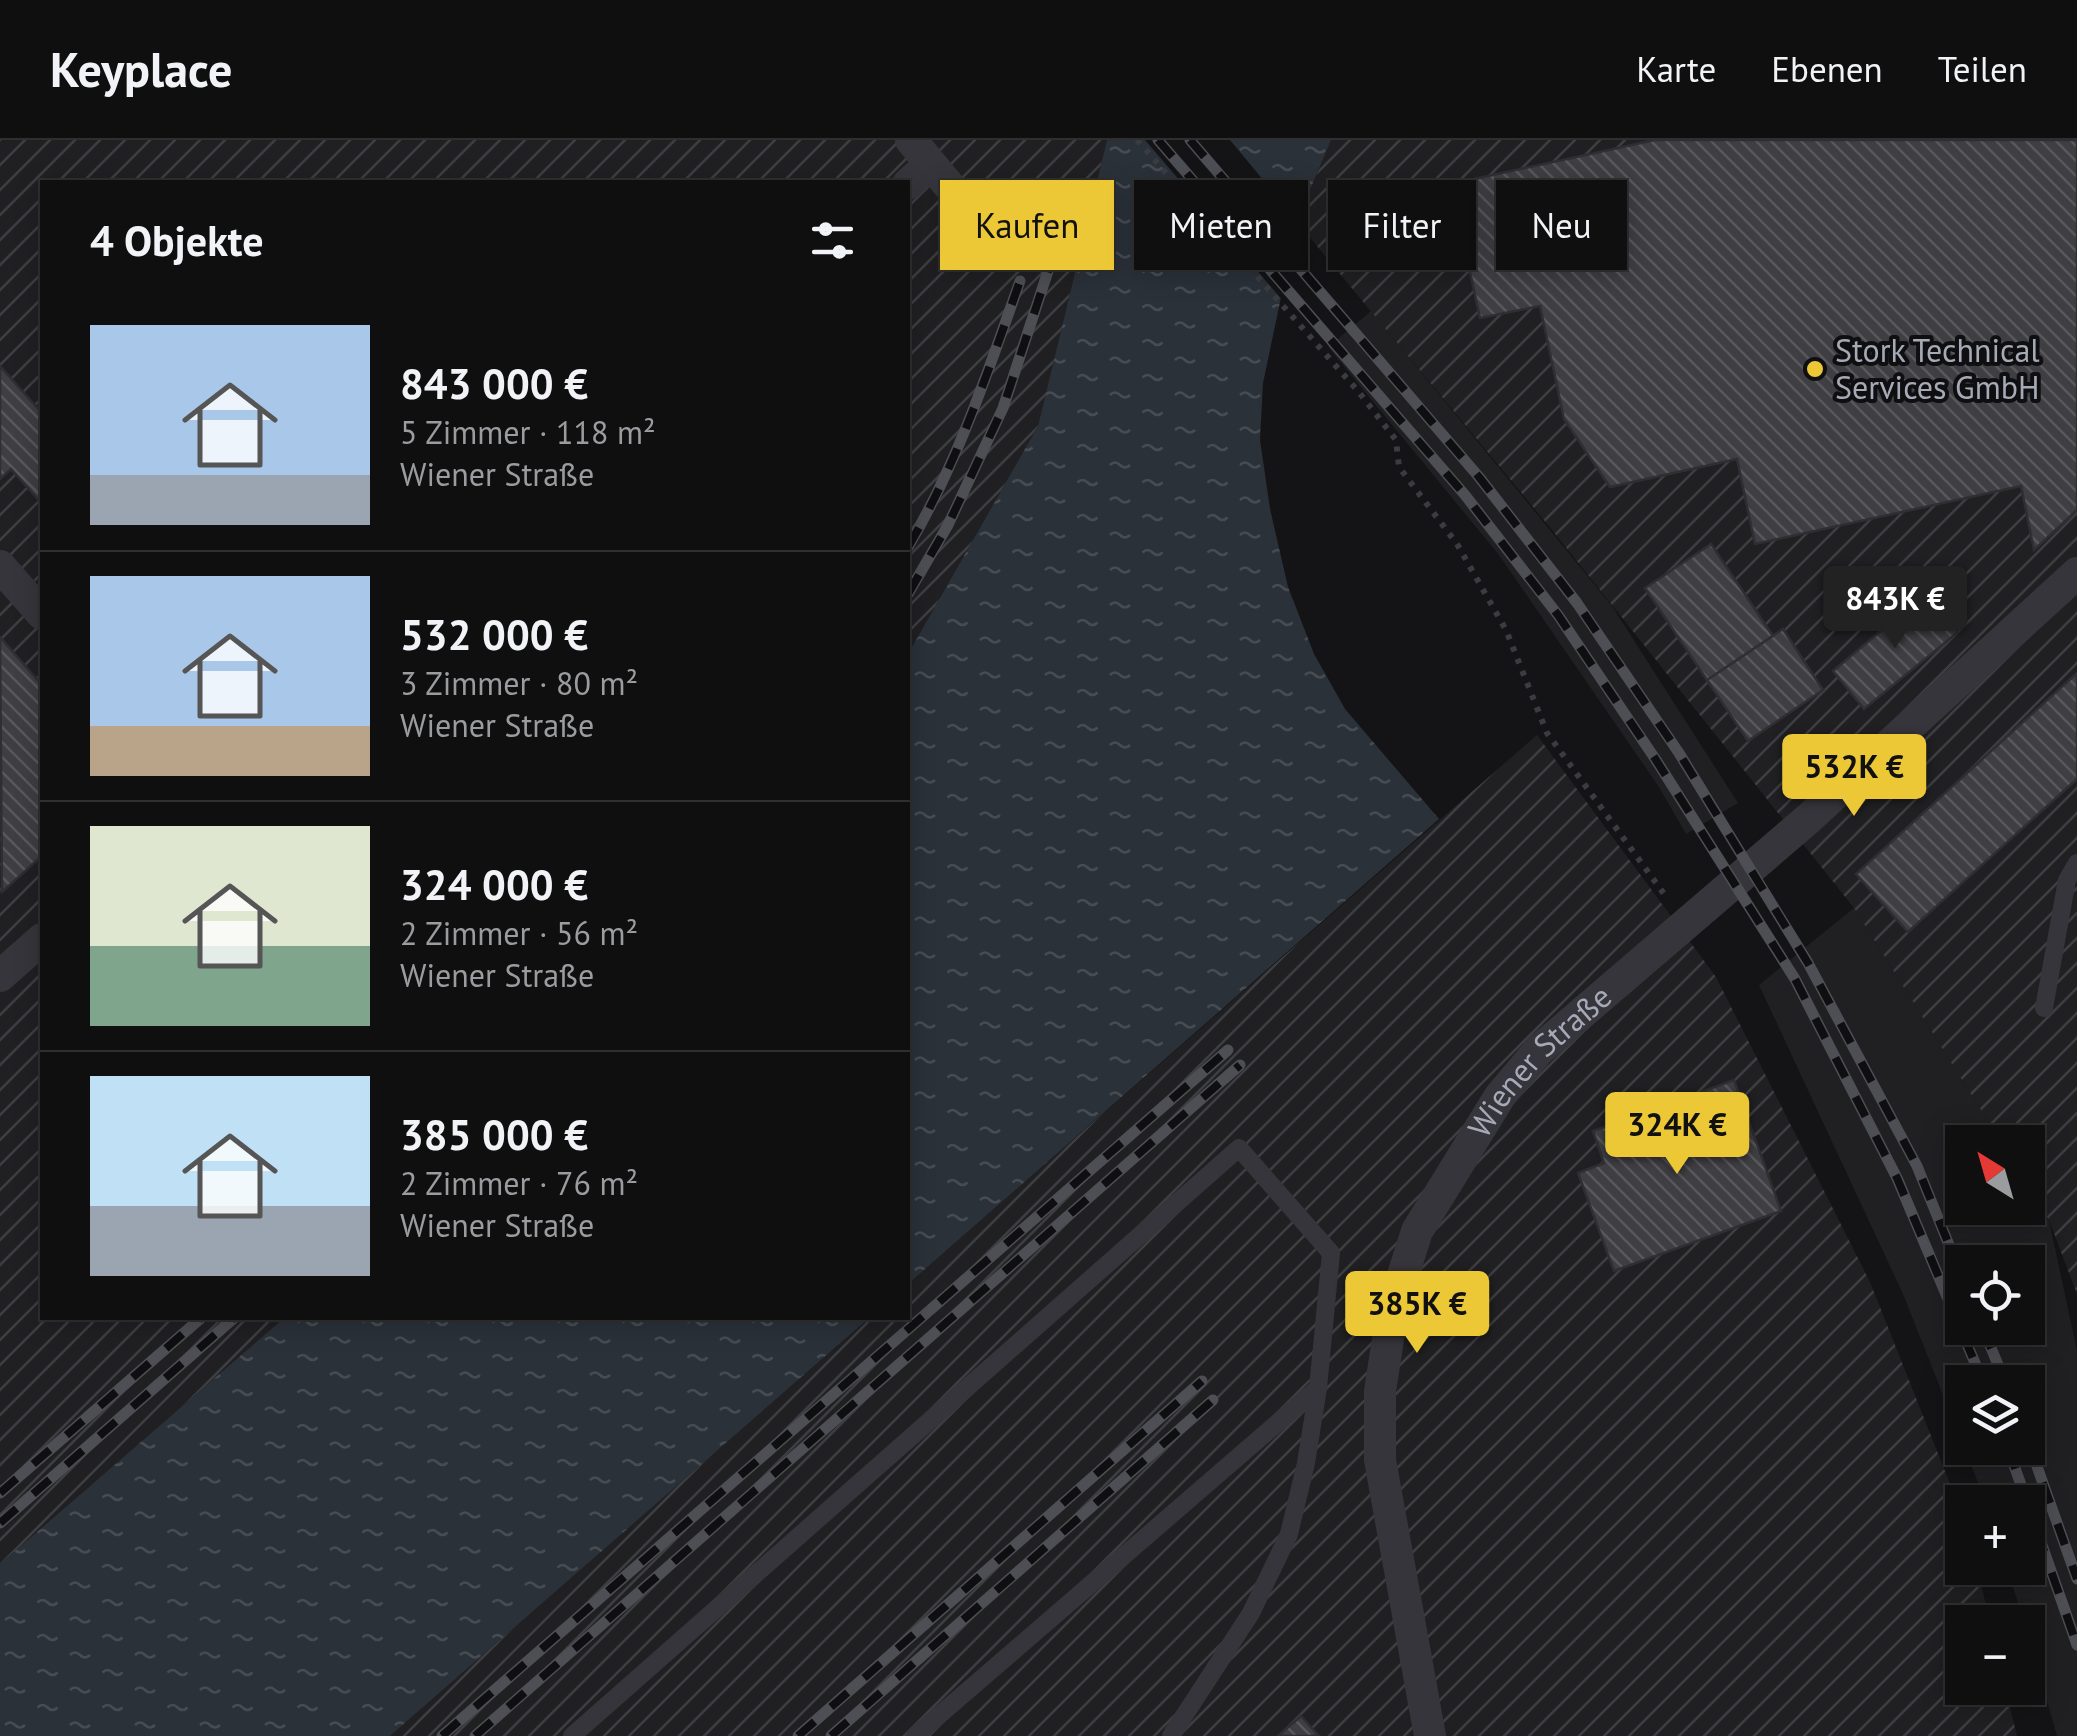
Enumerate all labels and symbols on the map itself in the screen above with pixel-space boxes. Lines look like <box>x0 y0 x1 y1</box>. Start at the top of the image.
place label: Stork Technical Services GmbH <box>1835 329 2040 408</box>
marker: Stork Technical Services GmbH <box>1804 358 1826 380</box>
pin: 843K € <box>1814 566 1976 651</box>
pin: 532K € <box>1773 734 1935 819</box>
street label: Wiener Straße <box>1458 975 1620 1145</box>
pin: 324K € <box>1596 1092 1758 1177</box>
north arrow <box>1945 1125 2045 1225</box>
pin: 385K € <box>1336 1271 1498 1356</box>

